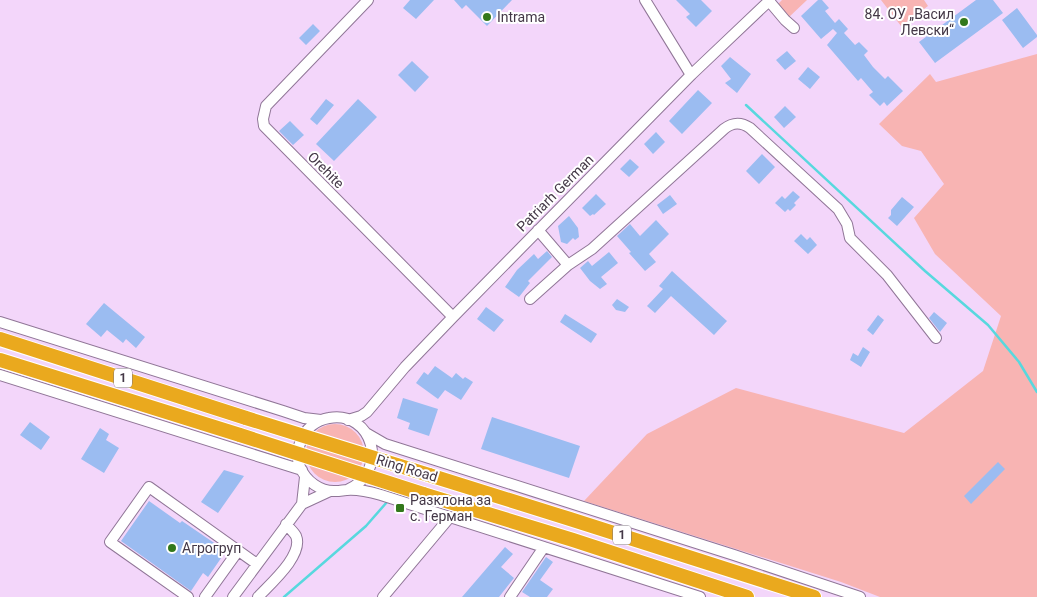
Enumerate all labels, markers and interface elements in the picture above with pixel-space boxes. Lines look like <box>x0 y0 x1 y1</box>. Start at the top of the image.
place label: 84. ОУ „Васил Левски“ <box>865 6 954 38</box>
place label: Intrama <box>497 9 545 25</box>
marker: Intrama <box>481 11 493 23</box>
marker: 84. ОУ „Васил Левски“ <box>958 16 970 28</box>
street label: Orehite <box>305 149 347 191</box>
street label: Patriarh German <box>513 151 597 235</box>
road number: 1 <box>114 368 132 388</box>
street label: Ring Road <box>374 451 440 485</box>
place label: Разклона за с. Герман <box>410 492 491 524</box>
marker: Разклона за с. Герман <box>394 502 406 514</box>
road number: 1 <box>613 526 631 544</box>
place label: Агрогруп <box>182 540 241 556</box>
marker: Агрогруп <box>166 542 178 554</box>

